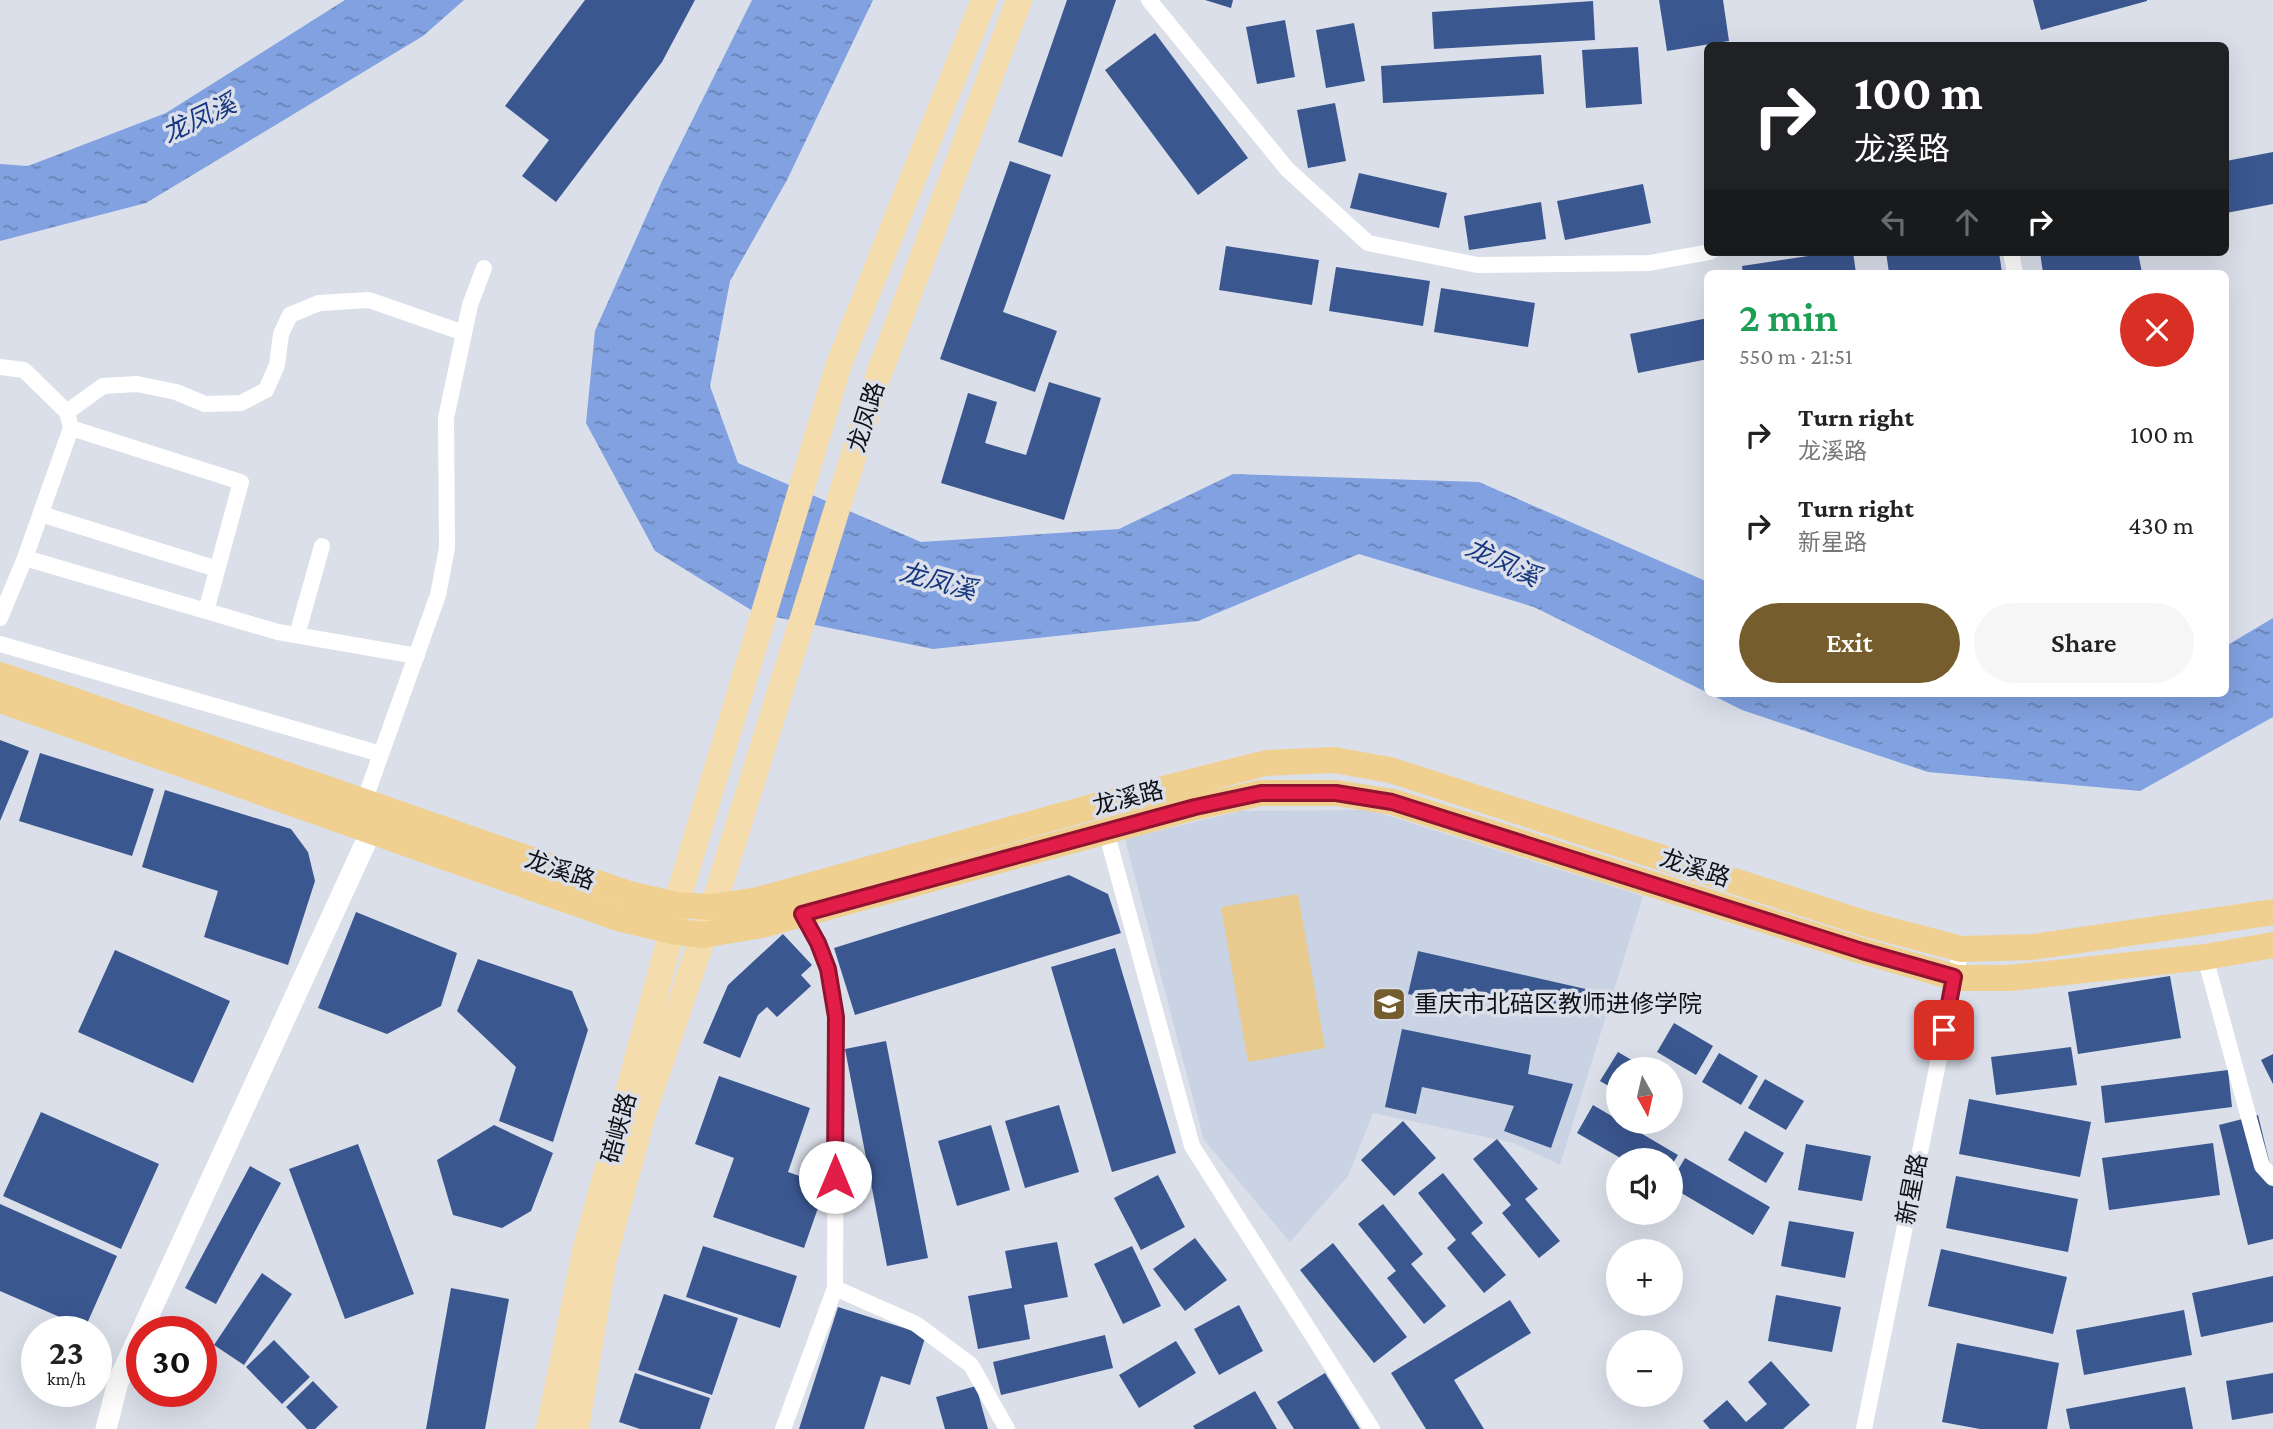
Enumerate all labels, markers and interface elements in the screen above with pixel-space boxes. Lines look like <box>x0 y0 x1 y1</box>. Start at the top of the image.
text: 100 m <box>1854 65 1983 120</box>
icon: right <box>1739 70 1830 161</box>
water label: 龙凤溪 <box>158 88 243 148</box>
text: 龙溪路 <box>1854 131 1950 167</box>
icon: left <box>1875 203 1913 241</box>
icon: ahead <box>1948 203 1986 241</box>
icon: right <box>2021 203 2059 241</box>
text: 2 min <box>1739 293 1838 340</box>
button: close <box>2120 293 2194 367</box>
text: 550 m · 21:51 <box>1739 343 1853 369</box>
street label: 龙凤路 <box>842 378 889 455</box>
text: Turn right <box>1798 403 1914 432</box>
icon: right <box>1739 416 1777 454</box>
text: 100 m <box>2130 420 2194 449</box>
text: 龙溪路 <box>1798 438 1867 464</box>
text: Turn right <box>1798 494 1914 523</box>
icon: right <box>1739 507 1777 545</box>
text: 430 m <box>2128 511 2194 540</box>
text: 新星路 <box>1798 529 1867 555</box>
water label: 龙凤溪 <box>1461 533 1547 593</box>
water label: 龙凤溪 <box>896 557 982 606</box>
button: Exit <box>1739 603 1960 683</box>
button: Share <box>1974 603 2194 683</box>
street label: 龙溪路 <box>1090 776 1166 819</box>
street label: 龙溪路 <box>1657 844 1734 891</box>
street label: 龙溪路 <box>522 845 599 894</box>
school or university icon: 重庆市北碚区教师进修学院 <box>1370 985 1408 1023</box>
place label: 重庆市北碚区教师进修学院 <box>1414 990 1702 1017</box>
pin <box>1914 1000 1974 1060</box>
icon: arrive <box>1925 1011 1963 1049</box>
north arrow <box>1606 1057 1684 1134</box>
map controls <box>1606 1057 1683 1407</box>
street label: 碚峡路 <box>596 1090 641 1166</box>
position arrow <box>798 1140 872 1214</box>
button: sound <box>1606 1148 1683 1225</box>
street label: 新星路 <box>1891 1151 1932 1227</box>
button: + <box>1606 1239 1683 1316</box>
speed limit sign: 30 <box>126 1316 217 1407</box>
button: − <box>1606 1330 1683 1407</box>
text: 23 <box>49 1333 84 1372</box>
text: km/h <box>47 1369 86 1389</box>

